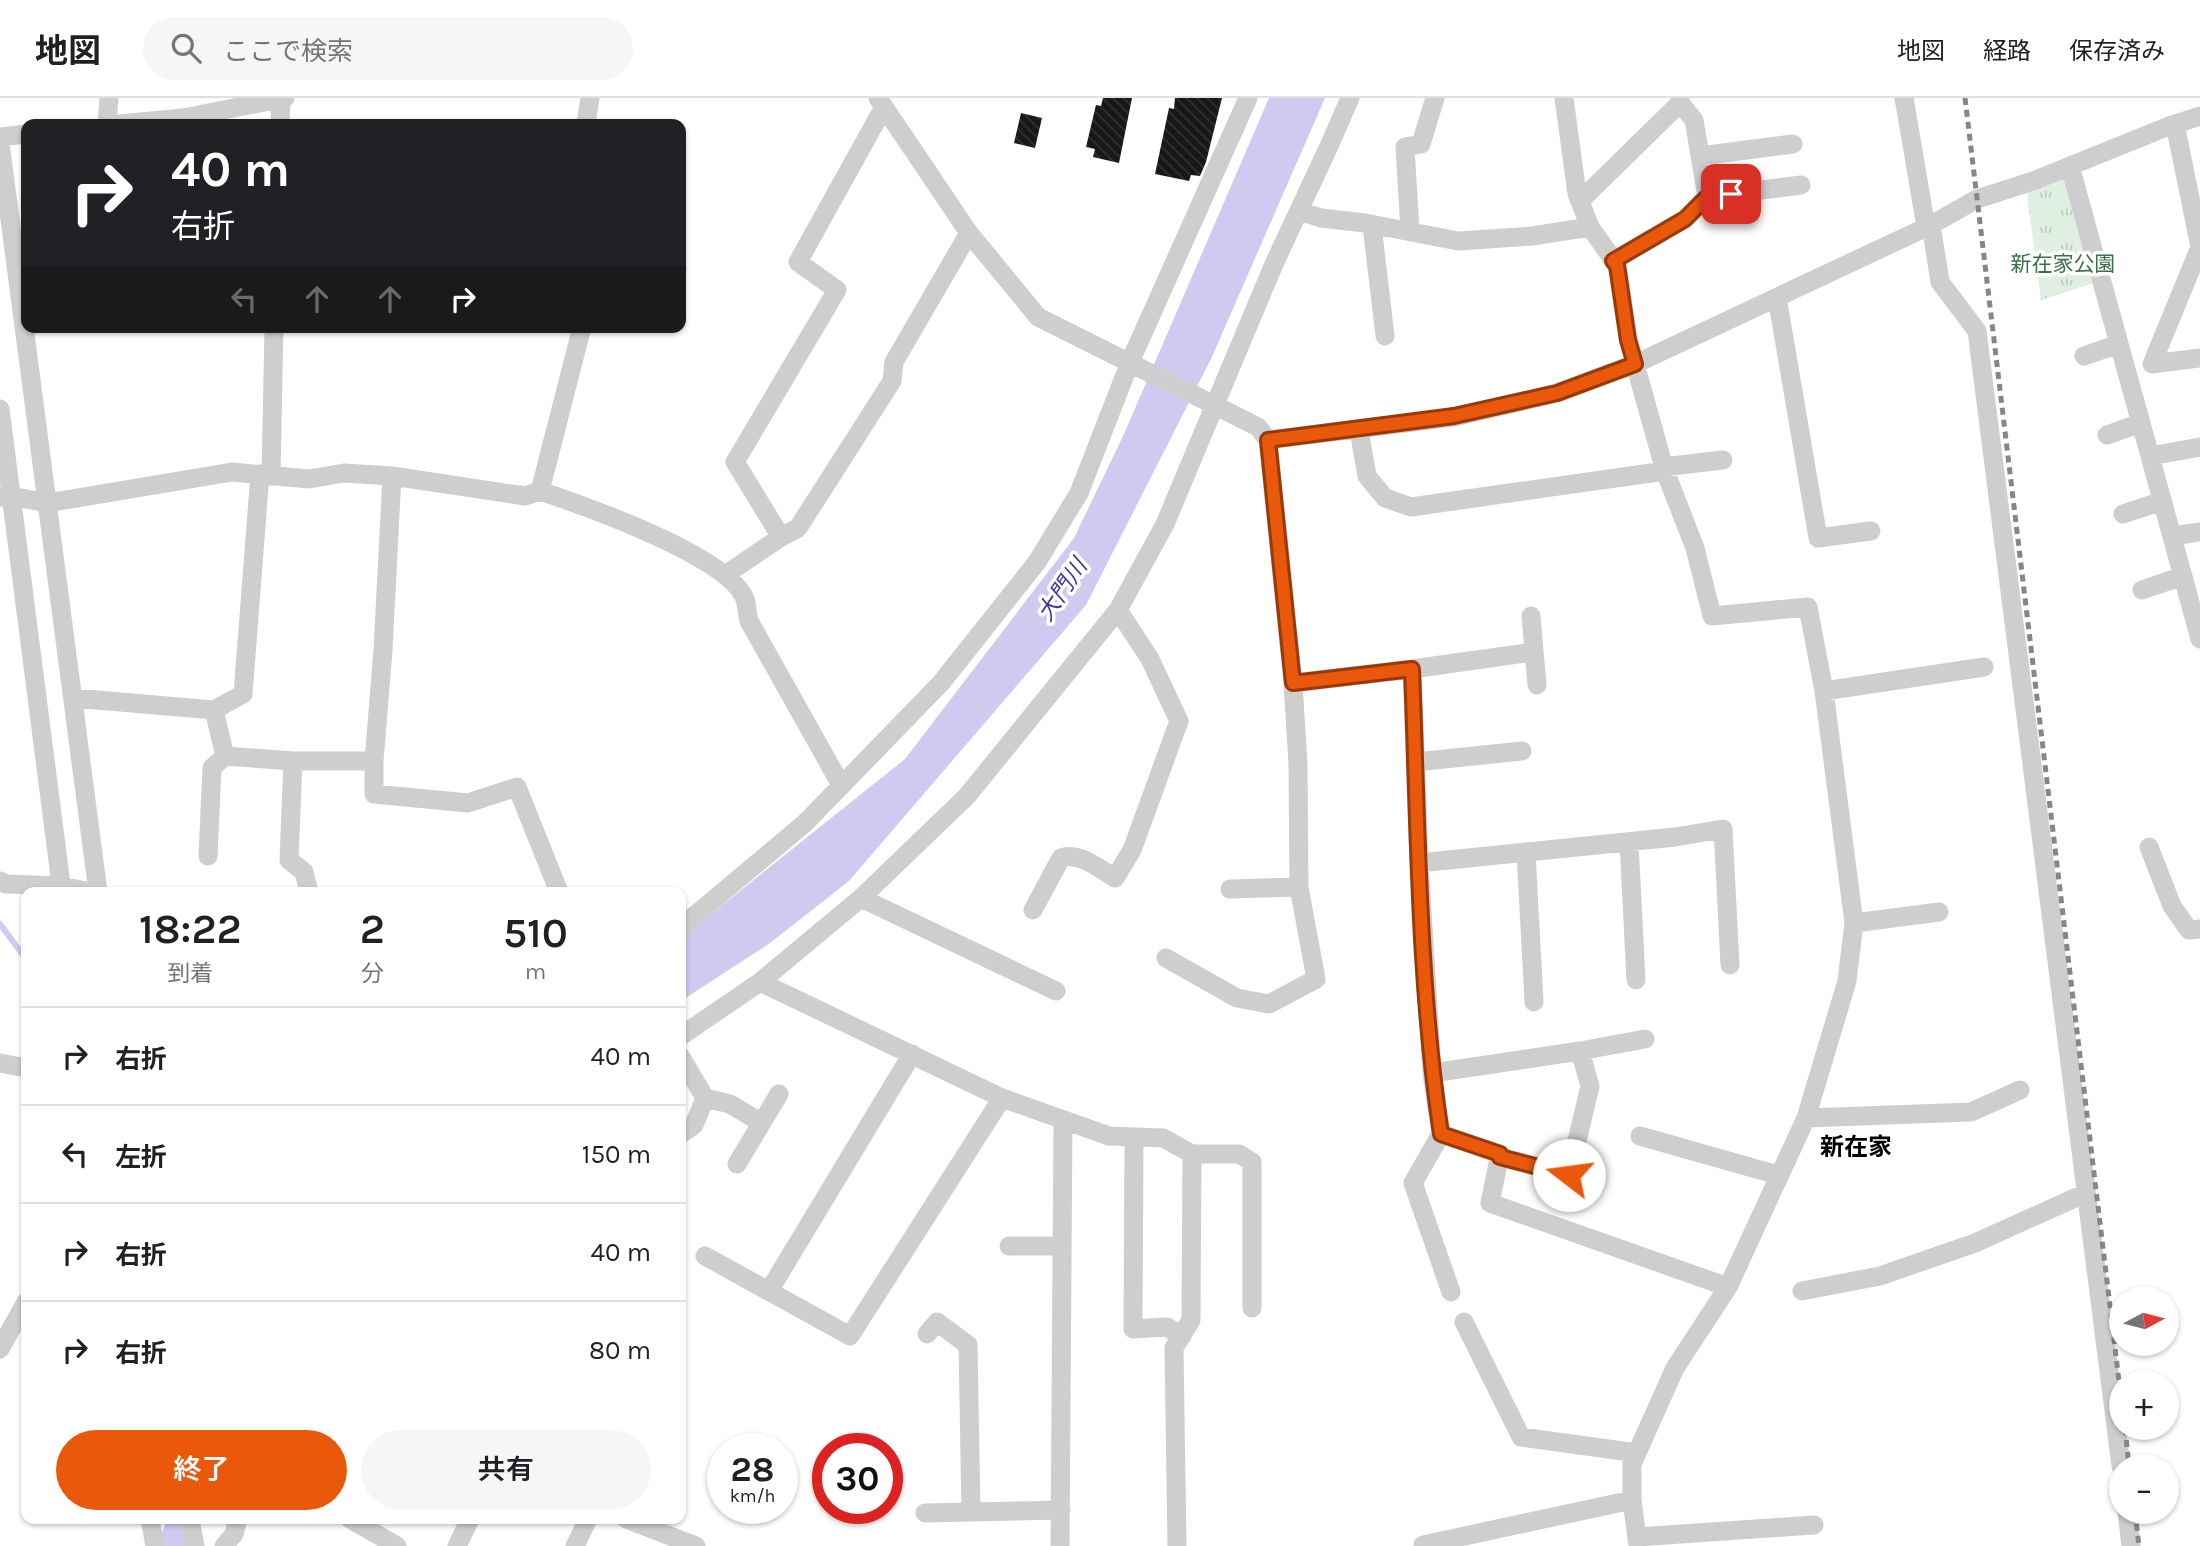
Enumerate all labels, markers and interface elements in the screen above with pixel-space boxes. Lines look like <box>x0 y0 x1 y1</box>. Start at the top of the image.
search box <box>143 17 633 80</box>
icon: search <box>167 29 205 67</box>
text: 地図 <box>35 32 101 70</box>
text: ここで検索 <box>223 36 353 67</box>
text: 地図 <box>1897 37 1945 65</box>
text: 経路 <box>1983 37 2031 65</box>
text: 保存済み <box>2069 37 2165 65</box>
text: 40 m <box>171 141 290 198</box>
icon: right <box>56 147 147 238</box>
pin <box>1701 164 1761 224</box>
icon: arrive <box>1712 175 1750 213</box>
text: 右折 <box>171 208 235 245</box>
park label: 新在家公園 <box>2011 252 2116 276</box>
icon: left <box>225 280 263 318</box>
icon: ahead <box>298 280 336 318</box>
icon: ahead <box>371 280 409 318</box>
icon: right <box>444 280 482 318</box>
water label: 大門川 <box>1032 551 1094 626</box>
text: 18:22 <box>139 904 242 954</box>
text: 2 <box>360 904 385 954</box>
text: 510 <box>503 908 568 958</box>
text: m <box>525 958 546 985</box>
text: 到着 <box>167 960 213 987</box>
text: 分 <box>361 960 384 987</box>
icon: right <box>56 1037 94 1075</box>
text: 40 m <box>591 1041 651 1072</box>
text: 右折 <box>115 1044 167 1075</box>
district label: 新在家 <box>1820 1133 1892 1161</box>
icon: left <box>56 1135 94 1173</box>
position arrow <box>1532 1138 1606 1212</box>
text: 150 m <box>582 1139 651 1170</box>
text: 左折 <box>115 1142 167 1173</box>
icon: right <box>56 1233 94 1271</box>
text: 40 m <box>591 1237 651 1268</box>
text: 右折 <box>115 1240 167 1271</box>
north arrow <box>2109 1286 2179 1356</box>
map controls <box>2109 1286 2179 1524</box>
icon: right <box>56 1331 94 1369</box>
text: 80 m <box>589 1335 651 1366</box>
text: 右折 <box>115 1338 167 1369</box>
button: + <box>2109 1370 2179 1440</box>
button: 終了 <box>56 1430 347 1510</box>
button: 共有 <box>361 1430 651 1510</box>
speed limit sign: 30 <box>812 1433 903 1524</box>
text: 28 <box>731 1449 774 1490</box>
button: − <box>2109 1454 2179 1524</box>
text: km/h <box>730 1485 775 1507</box>

